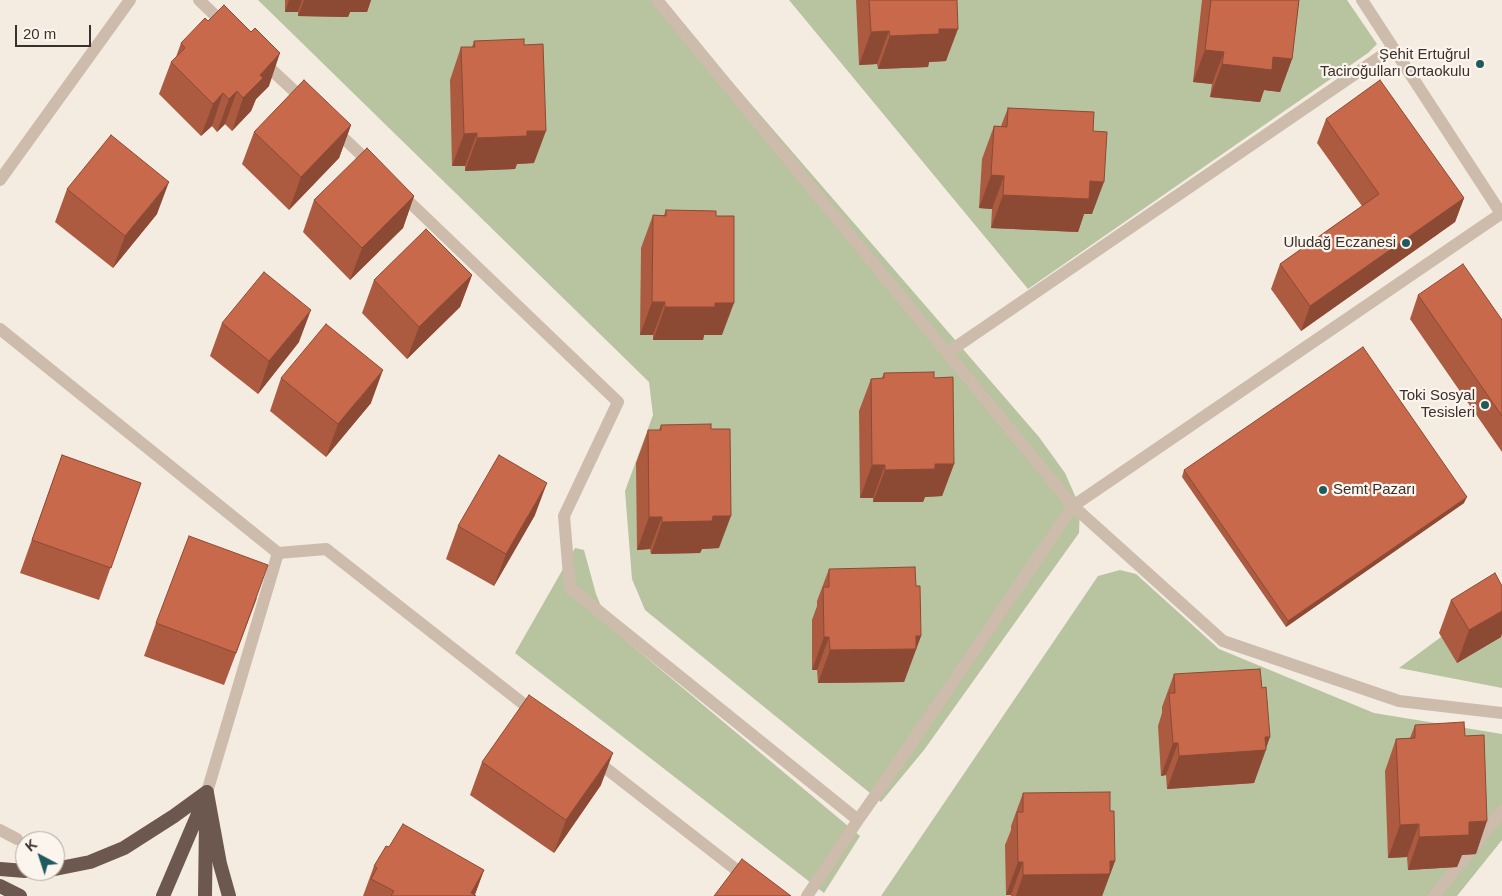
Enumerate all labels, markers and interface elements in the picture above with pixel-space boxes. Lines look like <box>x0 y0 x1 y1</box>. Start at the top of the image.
scale bar <box>18 15 94 47</box>
text: 20 m <box>23 25 56 42</box>
place label: Şehit Ertuğrul Taciroğulları Ortaokulu <box>1320 46 1470 81</box>
marker: Şehit Ertuğrul Taciroğulları Ortaokulu <box>1474 58 1486 70</box>
place label: Uludağ Eczanesi <box>1283 234 1396 252</box>
marker: Uludağ Eczanesi <box>1400 237 1412 249</box>
place label: Toki Sosyal Tesisleri <box>1399 387 1475 422</box>
marker: Toki Sosyal Tesisleri <box>1479 399 1491 411</box>
place label: Semt Pazarı <box>1333 481 1416 499</box>
marker: Semt Pazarı <box>1317 484 1329 496</box>
north arrow <box>15 831 65 881</box>
text: K <box>22 836 40 855</box>

